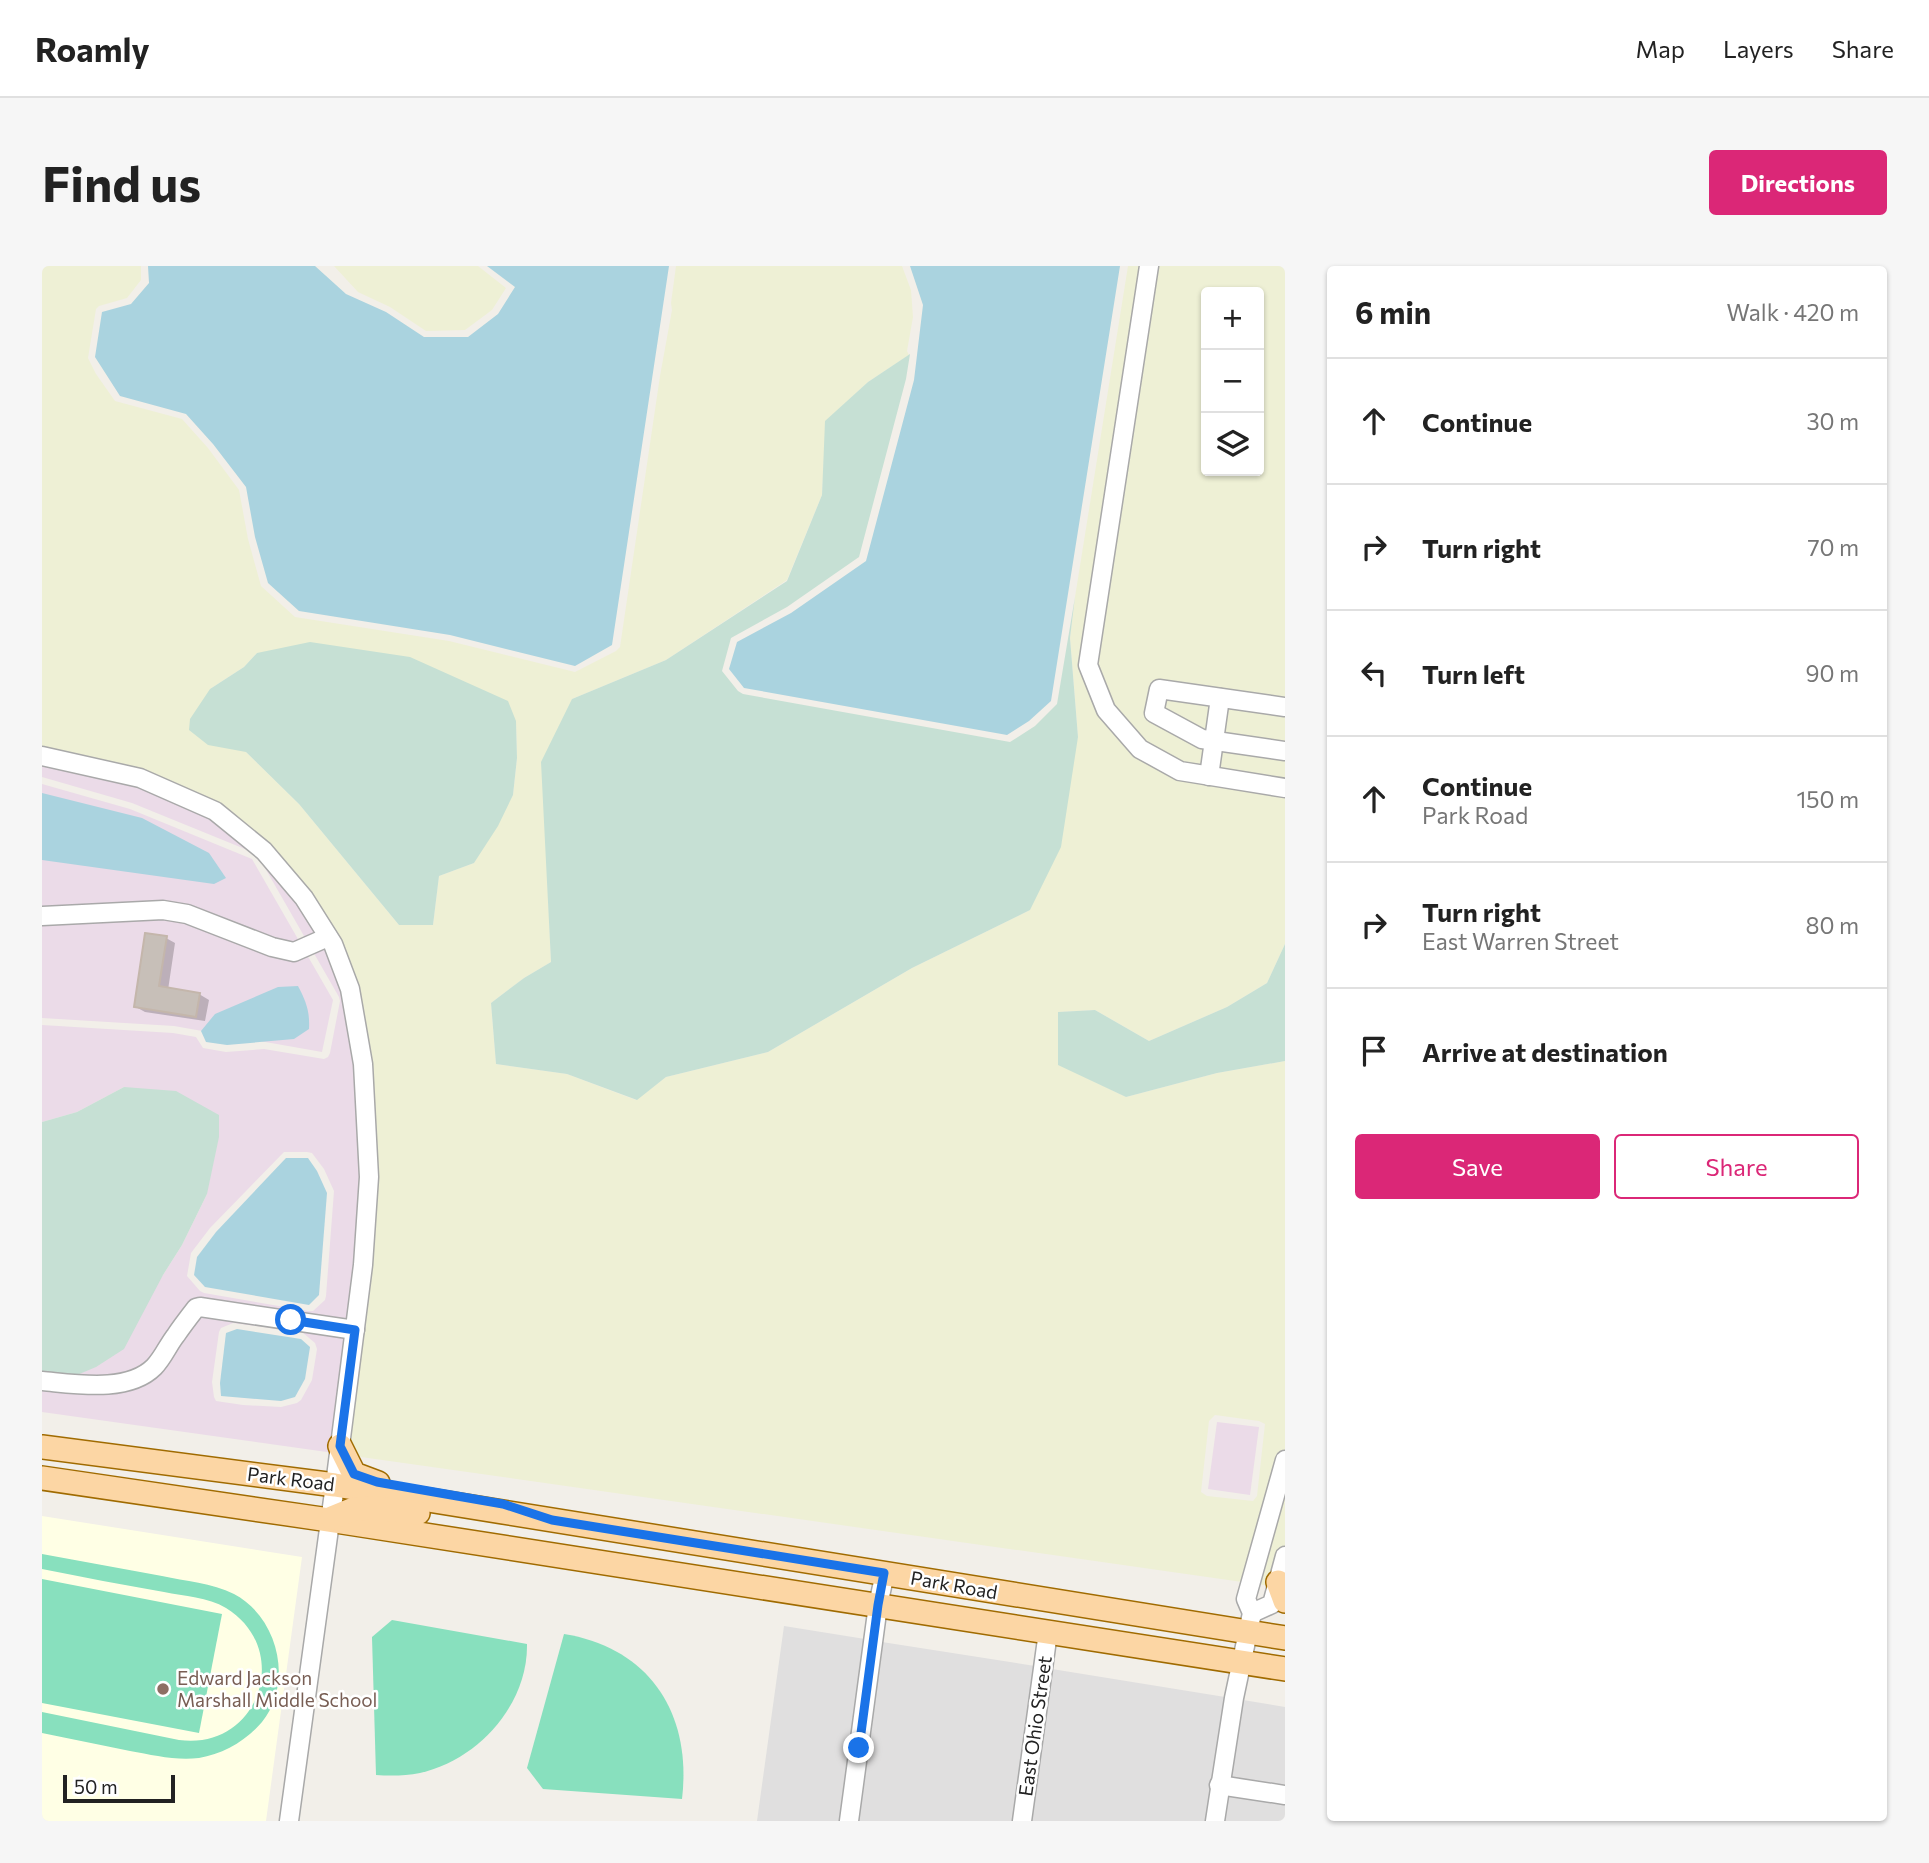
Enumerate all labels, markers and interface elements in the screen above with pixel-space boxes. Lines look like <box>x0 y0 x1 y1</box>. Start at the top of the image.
text: Roamly <box>35 28 150 69</box>
text: Map <box>1636 34 1685 63</box>
text: Layers <box>1723 34 1794 63</box>
text: Share <box>1832 34 1894 63</box>
button: Directions <box>1709 150 1887 215</box>
text: Find us <box>42 152 201 212</box>
map controls <box>1201 287 1264 476</box>
button: + <box>1201 287 1264 350</box>
text: 6 min <box>1355 293 1431 330</box>
text: Walk · 420 m <box>1727 298 1859 326</box>
button: − <box>1201 350 1264 413</box>
icon: ahead <box>1355 402 1393 440</box>
text: Continue <box>1422 406 1532 437</box>
text: 30 m <box>1806 407 1859 435</box>
button: layers <box>1201 413 1264 476</box>
icon: right <box>1355 528 1393 566</box>
text: Turn right <box>1422 532 1541 563</box>
text: 70 m <box>1807 533 1859 561</box>
icon: left <box>1355 654 1393 692</box>
text: Turn left <box>1422 658 1525 689</box>
text: 90 m <box>1806 659 1859 687</box>
text: Continue <box>1422 770 1532 801</box>
icon: ahead <box>1355 780 1393 818</box>
text: 150 m <box>1796 785 1859 813</box>
text: Park Road <box>1422 801 1528 829</box>
text: Turn right <box>1422 896 1541 927</box>
icon: right <box>1355 906 1393 944</box>
text: 80 m <box>1806 911 1859 939</box>
text: East Warren Street <box>1422 927 1619 955</box>
icon: arrive <box>1355 1032 1393 1070</box>
text: Arrive at destination <box>1422 1036 1668 1067</box>
button: Save <box>1355 1134 1600 1199</box>
button: Share <box>1614 1134 1859 1199</box>
route start <box>275 1304 306 1335</box>
street label: Park Road <box>246 1462 336 1495</box>
street label: Park Road <box>909 1566 999 1603</box>
street label: East Ohio Street <box>1013 1654 1056 1797</box>
place label: Edward Jackson Marshall Middle School <box>177 1666 377 1711</box>
marker: Edward Jackson Marshall Middle School <box>155 1681 171 1697</box>
route end <box>843 1732 874 1763</box>
scale bar <box>63 1772 175 1804</box>
text: 50 m <box>74 1775 118 1798</box>

